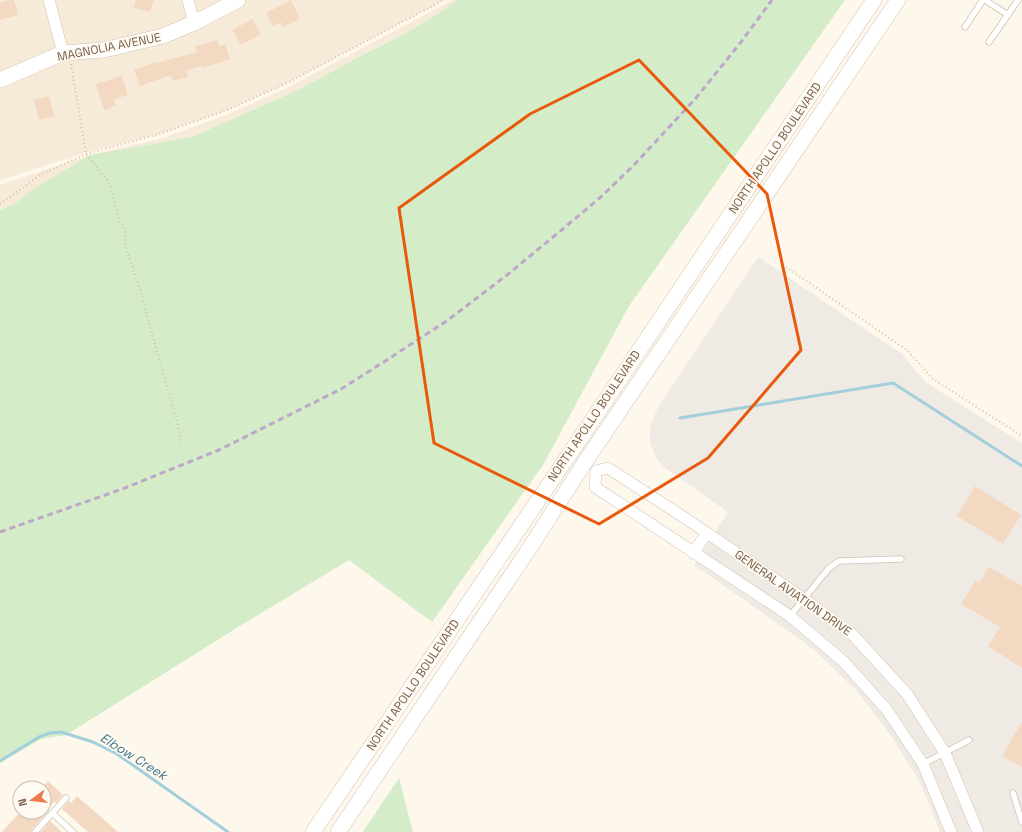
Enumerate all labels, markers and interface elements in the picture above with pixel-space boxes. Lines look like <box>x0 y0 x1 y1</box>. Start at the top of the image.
street label: MAGNOLIA AVENUE <box>56 29 162 65</box>
street label: NORTH APOLLO BOULEVARD <box>725 79 825 217</box>
street label: NORTH APOLLO BOULEVARD <box>544 347 644 485</box>
street label: GENERAL AVIATION DRIVE <box>731 546 855 640</box>
street label: NORTH APOLLO BOULEVARD <box>363 616 463 754</box>
water label: Elbow Creek <box>97 729 172 785</box>
north arrow <box>12 780 52 820</box>
text: N <box>15 797 30 808</box>

